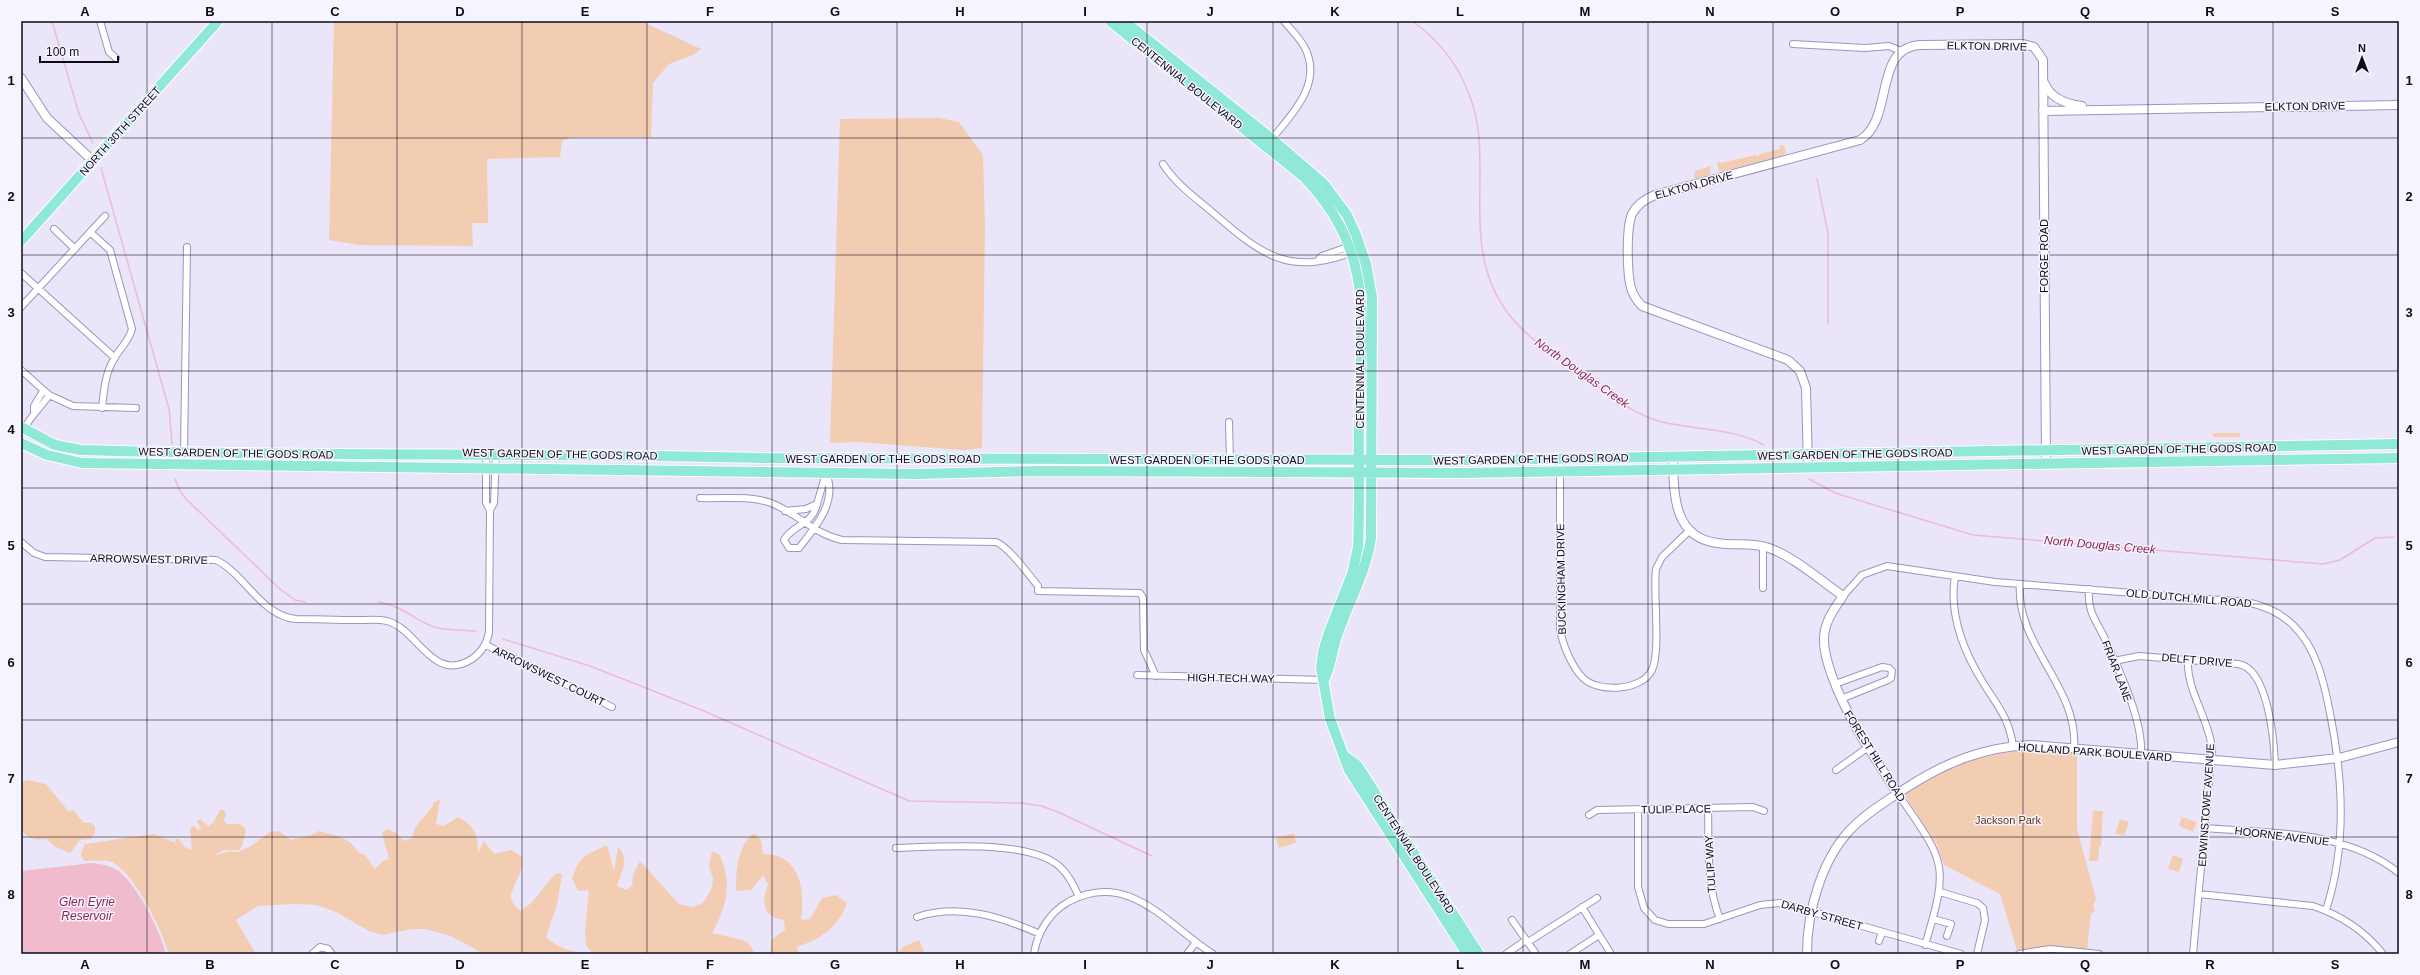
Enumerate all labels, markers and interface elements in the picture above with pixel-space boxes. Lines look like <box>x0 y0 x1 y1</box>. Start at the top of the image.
text: A <box>80 4 90 19</box>
text: B <box>205 4 215 19</box>
text: C <box>330 4 340 19</box>
text: D <box>455 4 465 19</box>
text: E <box>581 4 590 19</box>
text: F <box>706 4 714 19</box>
text: G <box>830 4 840 19</box>
text: H <box>955 4 965 19</box>
text: I <box>1083 4 1087 19</box>
text: J <box>1206 4 1214 19</box>
text: K <box>1330 4 1340 19</box>
text: L <box>1456 4 1464 19</box>
text: M <box>1580 4 1590 19</box>
text: N <box>1705 4 1715 19</box>
text: O <box>1830 4 1840 19</box>
text: P <box>1956 4 1965 19</box>
text: Q <box>2080 4 2090 19</box>
text: R <box>2205 4 2215 19</box>
text: S <box>2331 4 2340 19</box>
street label: CENTENNIAL BOULEVARD <box>1129 34 1245 132</box>
scale bar <box>40 38 118 64</box>
north arrow <box>2342 38 2382 78</box>
street label: ELKTON DRIVE <box>1947 39 2027 53</box>
text: N <box>2358 42 2366 54</box>
text: 100 m <box>46 45 79 59</box>
text: 1 <box>7 73 15 88</box>
text: 1 <box>2405 73 2413 88</box>
street label: NORTH 30TH STREET <box>77 84 163 178</box>
street label: ELKTON DRIVE <box>2265 99 2345 113</box>
street label: ELKTON DRIVE <box>1654 169 1734 201</box>
text: 2 <box>7 189 15 204</box>
text: 2 <box>2405 189 2413 204</box>
street label: FORGE ROAD <box>2038 219 2050 293</box>
street label: CENTENNIAL BOULEVARD <box>1354 289 1366 429</box>
text: 3 <box>7 305 15 320</box>
text: 3 <box>2405 305 2413 320</box>
water label: North Douglas Creek <box>1532 335 1633 411</box>
text: 4 <box>7 422 15 437</box>
text: 4 <box>2405 422 2413 437</box>
street label: WEST GARDEN OF THE GODS ROAD <box>2081 441 2277 457</box>
street label: WEST GARDEN OF THE GODS ROAD <box>138 445 334 461</box>
street label: WEST GARDEN OF THE GODS ROAD <box>462 446 658 462</box>
street label: WEST GARDEN OF THE GODS ROAD <box>1757 446 1953 462</box>
street label: WEST GARDEN OF THE GODS ROAD <box>1433 451 1629 467</box>
street label: WEST GARDEN OF THE GODS ROAD <box>785 453 981 465</box>
street label: WEST GARDEN OF THE GODS ROAD <box>1109 454 1305 466</box>
street label: BUCKINGHAM DRIVE <box>1554 523 1568 635</box>
water label: North Douglas Creek <box>2044 533 2157 557</box>
text: 5 <box>7 538 15 553</box>
text: 5 <box>2405 538 2413 553</box>
street label: ARROWSWEST DRIVE <box>90 552 208 566</box>
street label: OLD DUTCH MILL ROAD <box>2126 587 2252 609</box>
street label: FRIAR LANE <box>2100 639 2134 703</box>
street label: ARROWSWEST COURT <box>491 644 607 708</box>
street label: DELFT DRIVE <box>2161 651 2233 669</box>
text: 6 <box>7 655 15 670</box>
text: 6 <box>2405 655 2413 670</box>
street label: HIGH TECH WAY <box>1187 671 1275 685</box>
street label: FOREST HILL ROAD <box>1842 708 1908 804</box>
street label: HOLLAND PARK BOULEVARD <box>2018 741 2172 763</box>
street label: EDWINSTOWE AVENUE <box>2196 743 2216 867</box>
text: 7 <box>7 771 15 786</box>
text: 7 <box>2405 771 2413 786</box>
street label: CENTENNIAL BOULEVARD <box>1371 792 1457 916</box>
street label: TULIP PLACE <box>1641 802 1711 816</box>
park label: Jackson Park <box>1975 814 2042 826</box>
street label: HOORNE AVENUE <box>2234 824 2330 848</box>
street label: TULIP WAY <box>1702 834 1718 893</box>
text: 8 <box>7 887 15 902</box>
text: 8 <box>2405 887 2413 902</box>
water label: Glen Eyrie Reservoir <box>59 895 115 923</box>
street label: DARBY STREET <box>1780 898 1864 932</box>
text: A <box>80 957 90 972</box>
text: B <box>205 957 215 972</box>
text: C <box>330 957 340 972</box>
text: D <box>455 957 465 972</box>
text: E <box>581 957 590 972</box>
text: F <box>706 957 714 972</box>
text: G <box>830 957 840 972</box>
text: H <box>955 957 965 972</box>
text: I <box>1083 957 1087 972</box>
text: J <box>1206 957 1214 972</box>
text: K <box>1330 957 1340 972</box>
text: L <box>1456 957 1464 972</box>
text: M <box>1580 957 1590 972</box>
text: N <box>1705 957 1715 972</box>
text: O <box>1830 957 1840 972</box>
text: P <box>1956 957 1965 972</box>
text: Q <box>2080 957 2090 972</box>
text: R <box>2205 957 2215 972</box>
text: S <box>2331 957 2340 972</box>

